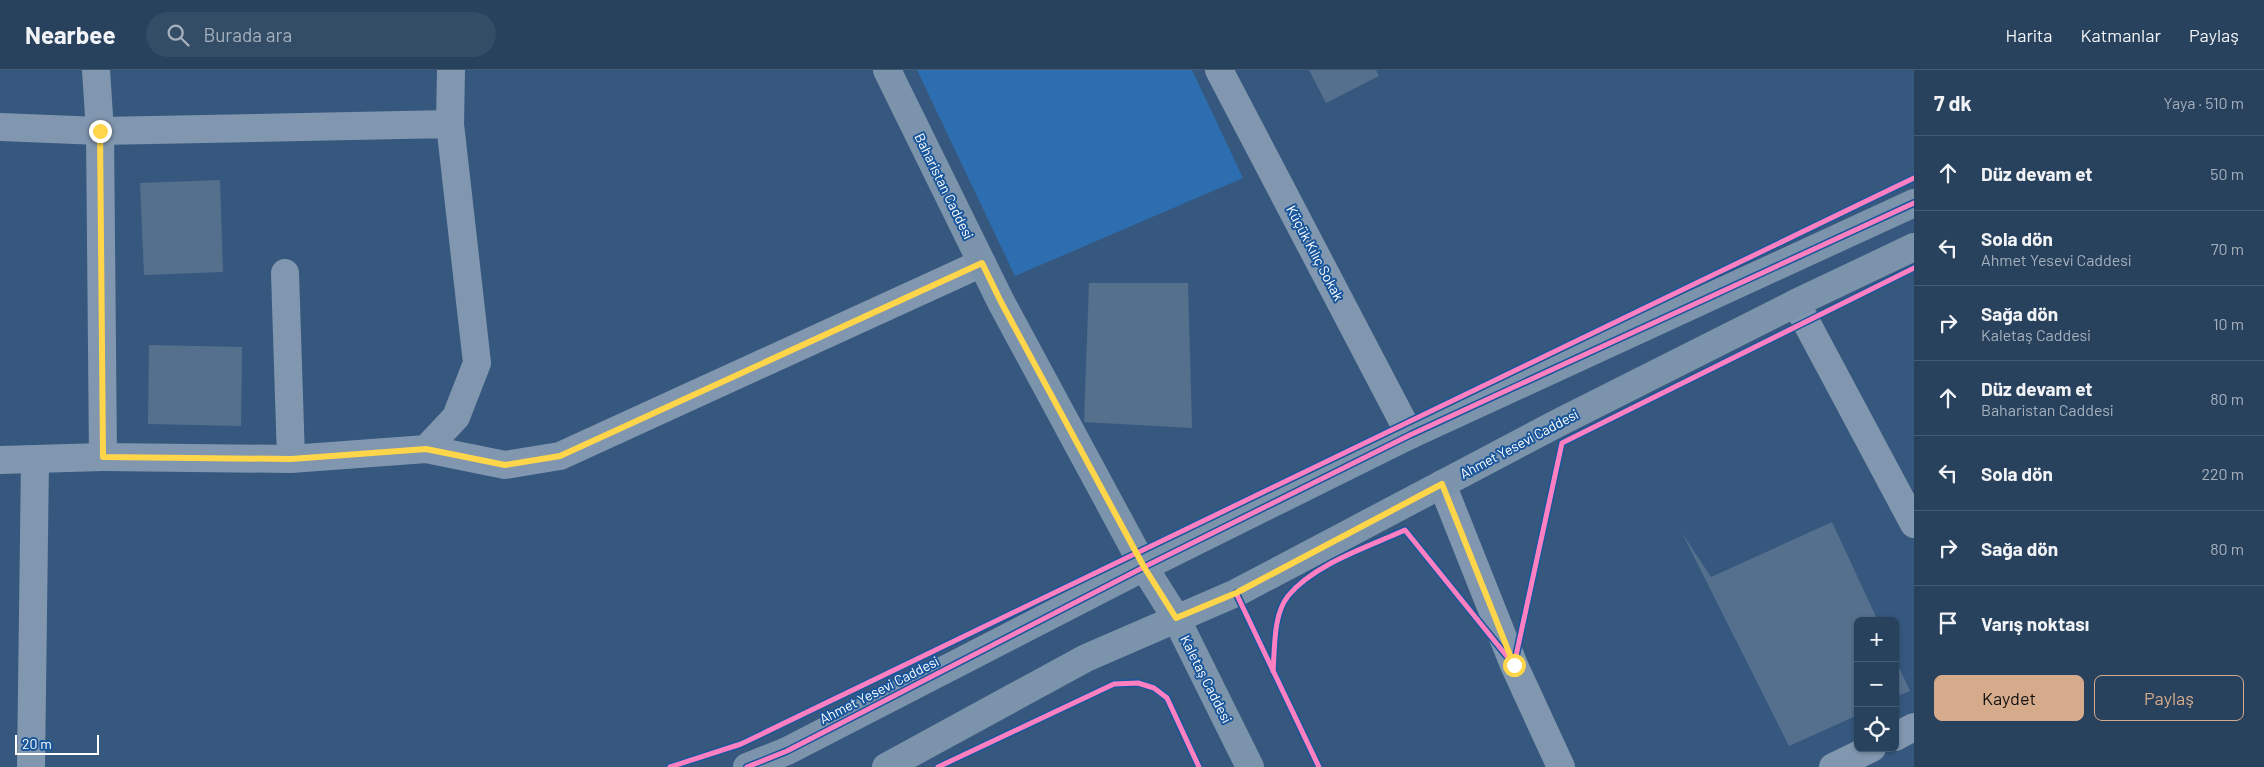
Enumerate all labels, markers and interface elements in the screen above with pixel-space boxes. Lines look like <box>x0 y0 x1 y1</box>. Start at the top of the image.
search box <box>146 12 496 57</box>
text: Nearbee <box>25 20 116 49</box>
icon: search <box>164 21 192 49</box>
text: Burada ara <box>204 23 292 46</box>
text: Harita <box>2005 24 2053 46</box>
text: Katmanlar <box>2081 24 2161 46</box>
text: Paylaş <box>2189 24 2239 46</box>
text: 7 dk <box>1934 90 1972 115</box>
text: Yaya · 510 m <box>2164 93 2244 112</box>
route end <box>89 120 112 143</box>
street label: Baharistan Caddesi <box>911 130 977 242</box>
icon: ahead <box>1934 159 1962 187</box>
text: Düz devam et <box>1981 162 2093 185</box>
text: 50 m <box>2210 164 2244 183</box>
street label: Küçük Kılıç Sokak <box>1283 202 1348 303</box>
text: Sola dön <box>1981 227 2053 250</box>
icon: left <box>1934 234 1962 262</box>
text: 70 m <box>2211 239 2244 258</box>
text: Ahmet Yesevi Caddesi <box>1981 250 2131 269</box>
text: Sağa dön <box>1981 302 2058 325</box>
icon: right <box>1934 309 1962 337</box>
text: 10 m <box>2213 314 2244 333</box>
text: Kaletaş Caddesi <box>1981 325 2091 344</box>
text: Düz devam et <box>1981 377 2093 400</box>
icon: ahead <box>1934 384 1962 412</box>
text: 80 m <box>2210 389 2244 408</box>
text: Baharistan Caddesi <box>1981 400 2113 419</box>
street label: Ahmet Yesevi Caddesi <box>1457 405 1581 482</box>
icon: left <box>1934 459 1962 487</box>
text: Sola dön <box>1981 462 2053 485</box>
text: 220 m <box>2201 464 2244 483</box>
icon: right <box>1934 534 1962 562</box>
text: Sağa dön <box>1981 537 2058 560</box>
text: 80 m <box>2210 539 2244 558</box>
icon: arrive <box>1934 609 1962 637</box>
text: Varış noktası <box>1981 612 2089 635</box>
map controls <box>1854 617 1899 752</box>
button: + <box>1854 617 1899 662</box>
street label: Kaletaş Caddesi <box>1177 632 1236 725</box>
street label: Ahmet Yesevi Caddesi <box>816 652 941 727</box>
route start <box>1503 654 1526 677</box>
button: − <box>1854 662 1899 707</box>
button: Kaydet <box>1934 675 2084 721</box>
button: Paylaş <box>2094 675 2244 721</box>
button: locate <box>1854 707 1899 752</box>
scale bar <box>15 732 99 755</box>
text: 20 m <box>22 735 52 752</box>

